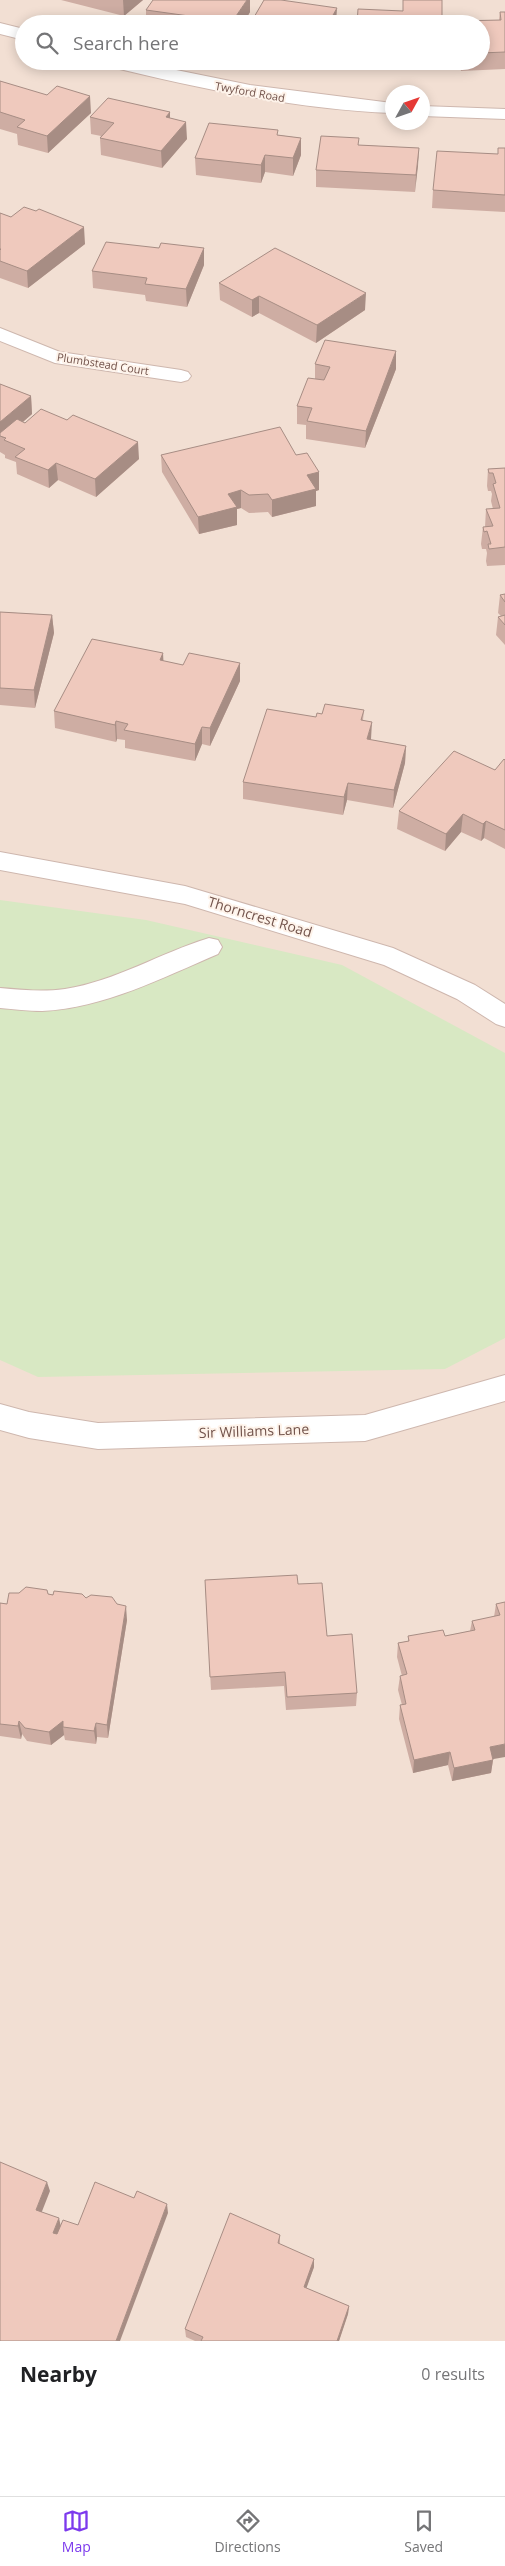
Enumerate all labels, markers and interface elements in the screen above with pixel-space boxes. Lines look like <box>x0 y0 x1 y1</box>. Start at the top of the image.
search box <box>15 15 490 70</box>
icon: search <box>33 29 61 57</box>
text: Search here <box>73 30 179 56</box>
street label: Twyford Road <box>214 78 286 105</box>
north arrow <box>385 85 430 130</box>
street label: Plumbstead Court <box>56 349 150 378</box>
street label: Thorncrest Road <box>206 892 315 941</box>
street label: Sir Williams Lane <box>199 1419 310 1442</box>
text: Nearby <box>20 2360 97 2388</box>
text: 0 results <box>421 2363 485 2385</box>
tab: Map <box>62 2507 91 2556</box>
tab: Directions <box>214 2507 281 2556</box>
tab: Saved <box>404 2507 443 2556</box>

